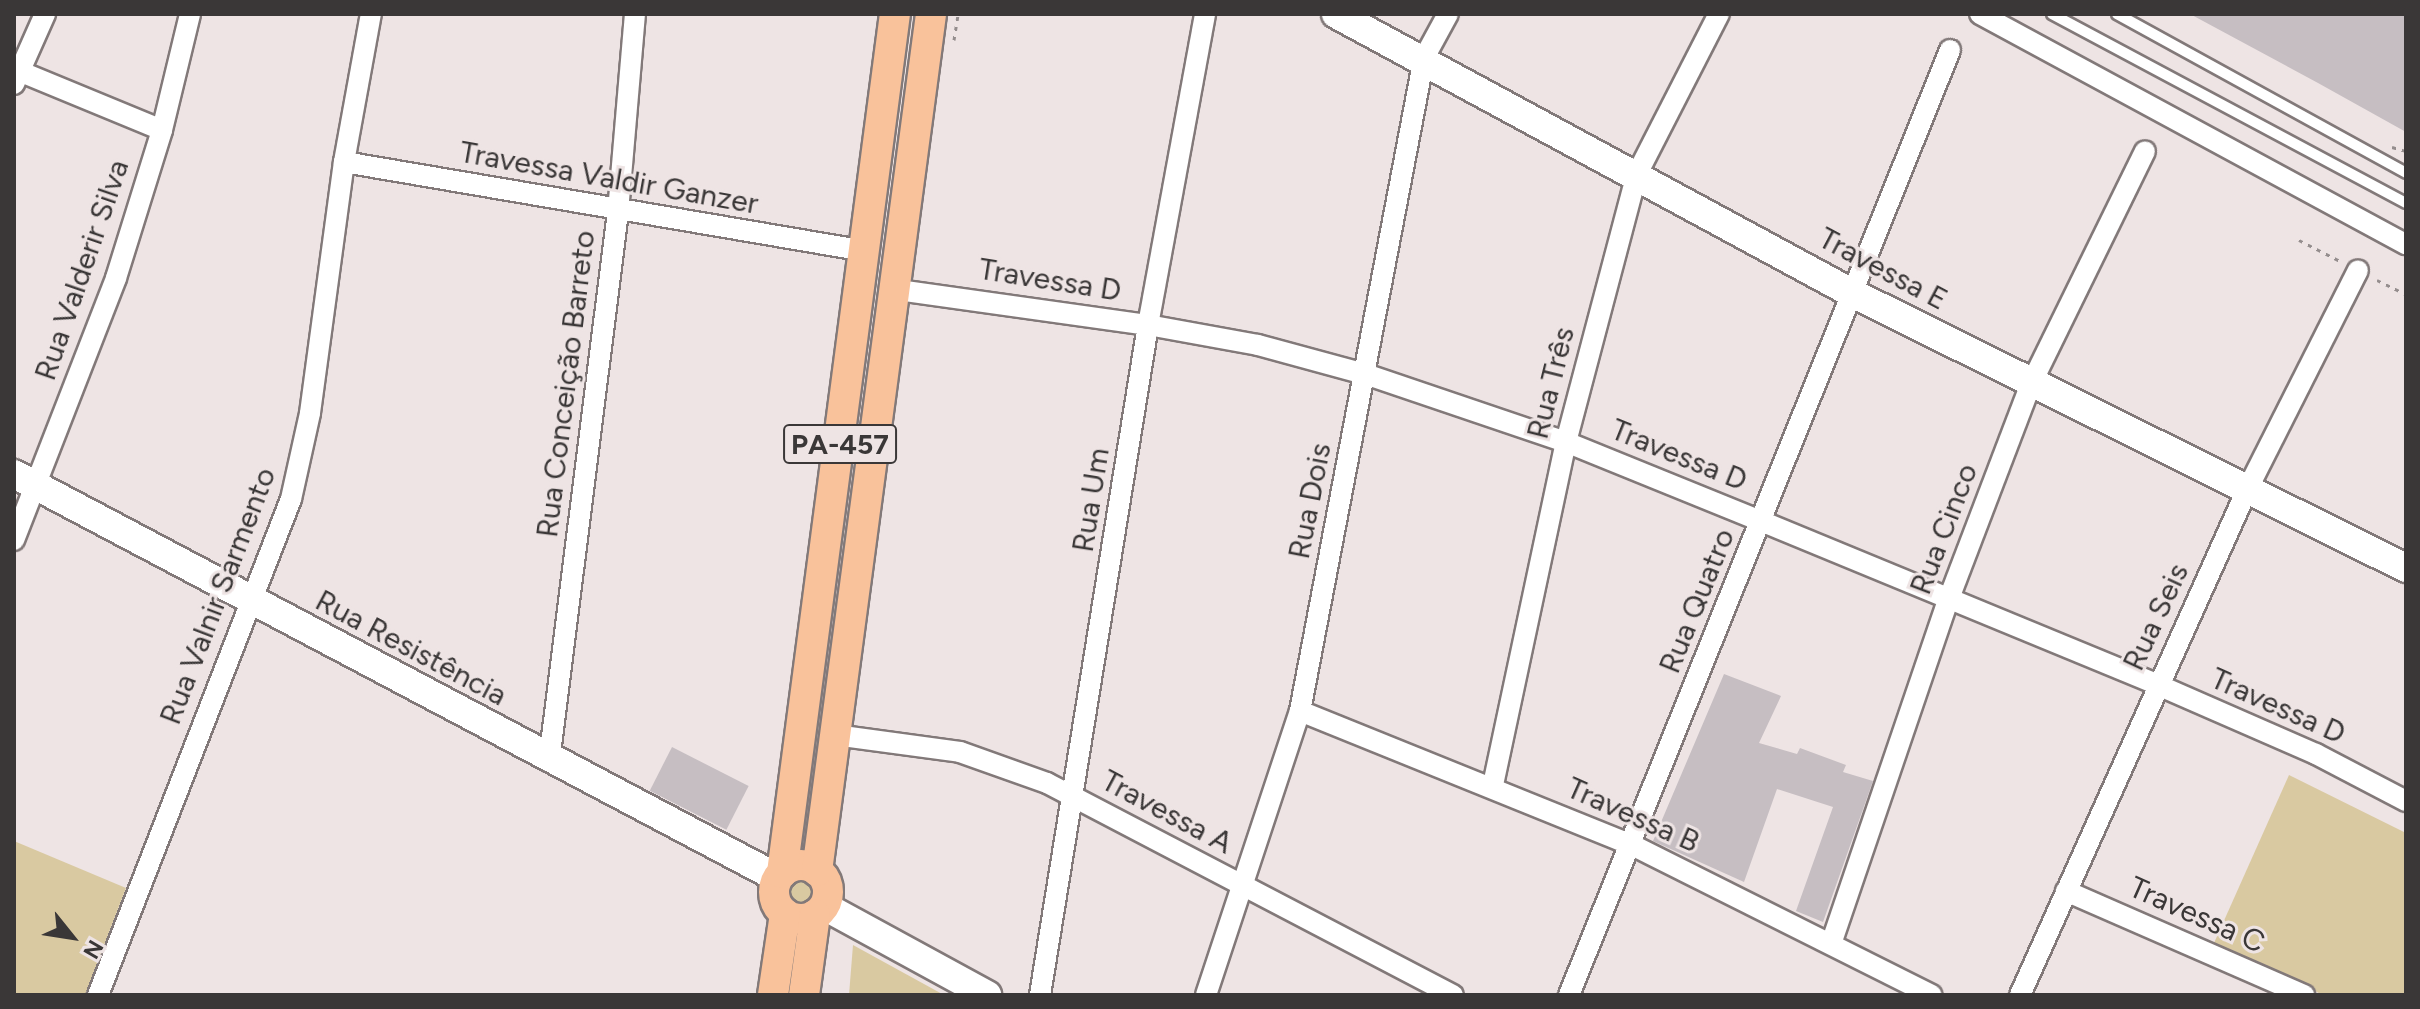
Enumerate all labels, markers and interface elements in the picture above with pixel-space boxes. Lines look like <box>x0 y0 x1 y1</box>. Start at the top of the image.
street label: Travessa Valdir Ganzer <box>457 134 761 222</box>
street label: Rua Valderir Silva <box>27 155 137 385</box>
street label: Travessa E <box>1813 220 1953 318</box>
street label: Rua Conceição Barreto <box>529 229 603 539</box>
street label: Travessa D <box>976 251 1124 309</box>
street label: Rua Três <box>1520 323 1582 443</box>
street label: Travessa D <box>1606 411 1752 499</box>
road number: PA-457 <box>782 420 898 468</box>
street label: Rua Dois <box>1281 440 1339 562</box>
street label: Rua Um <box>1065 445 1117 555</box>
street label: Rua Cinco <box>1903 459 1985 599</box>
street label: Rua Valnir Sarmento <box>152 463 284 729</box>
street label: Rua Quatro <box>1652 524 1742 678</box>
street label: Rua Seis <box>2116 558 2196 676</box>
street label: Rua Resistência <box>309 583 513 713</box>
street label: Travessa D <box>2205 660 2351 752</box>
street label: Travessa A <box>1095 763 1239 861</box>
street label: Travessa B <box>1561 770 1705 860</box>
street label: Travessa C <box>2124 869 2270 961</box>
north arrow <box>32 897 112 977</box>
text: N <box>77 935 109 963</box>

